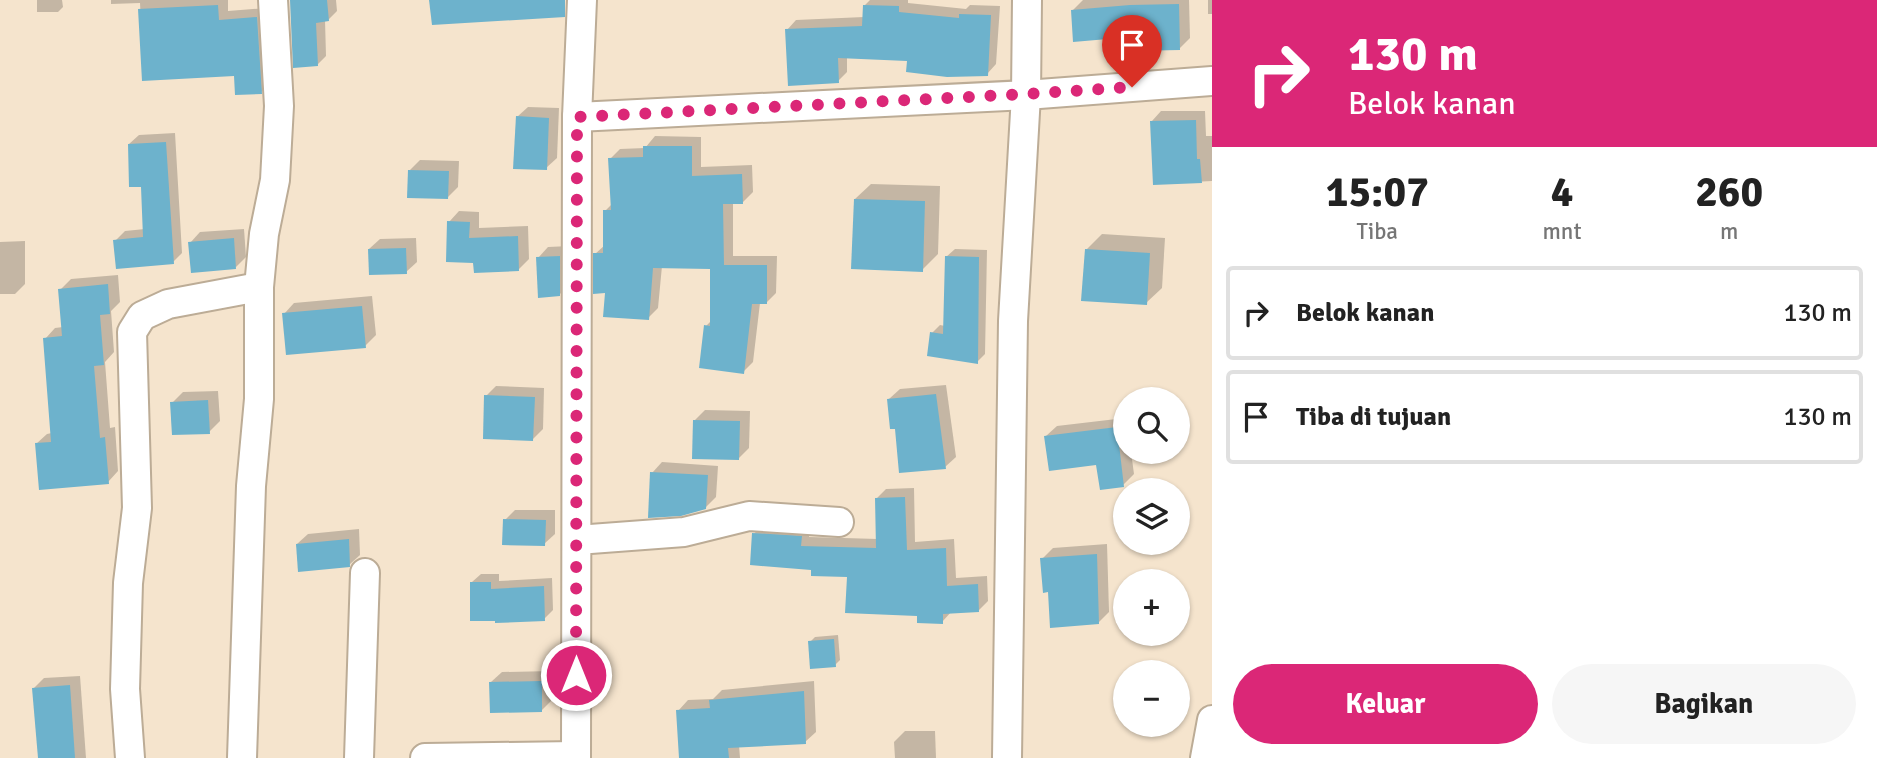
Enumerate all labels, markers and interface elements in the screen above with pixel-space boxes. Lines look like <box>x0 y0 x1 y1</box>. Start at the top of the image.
pin <box>1102 15 1162 87</box>
text: 130 m <box>1348 24 1478 84</box>
icon: arrive <box>1113 26 1151 64</box>
icon: right <box>1233 28 1324 119</box>
text: Belok kanan <box>1348 84 1516 123</box>
text: 15:07 <box>1326 167 1429 218</box>
text: 4 <box>1551 167 1573 218</box>
text: 260 <box>1695 167 1763 218</box>
text: Tiba <box>1357 217 1398 246</box>
text: mnt <box>1543 217 1581 246</box>
text: m <box>1720 217 1738 246</box>
icon: right <box>1237 294 1275 332</box>
text: Belok kanan <box>1296 297 1434 329</box>
text: 130 m <box>1783 297 1852 329</box>
map controls <box>1113 387 1190 737</box>
button: search <box>1113 387 1190 464</box>
icon: arrive <box>1237 398 1275 436</box>
text: Tiba di tujuan <box>1296 401 1451 433</box>
text: 130 m <box>1783 401 1852 433</box>
button: layers <box>1113 478 1190 555</box>
button: + <box>1113 569 1190 646</box>
position arrow <box>539 638 613 712</box>
button: − <box>1113 660 1190 737</box>
button: Keluar <box>1233 664 1538 744</box>
button: Bagikan <box>1552 664 1856 744</box>

